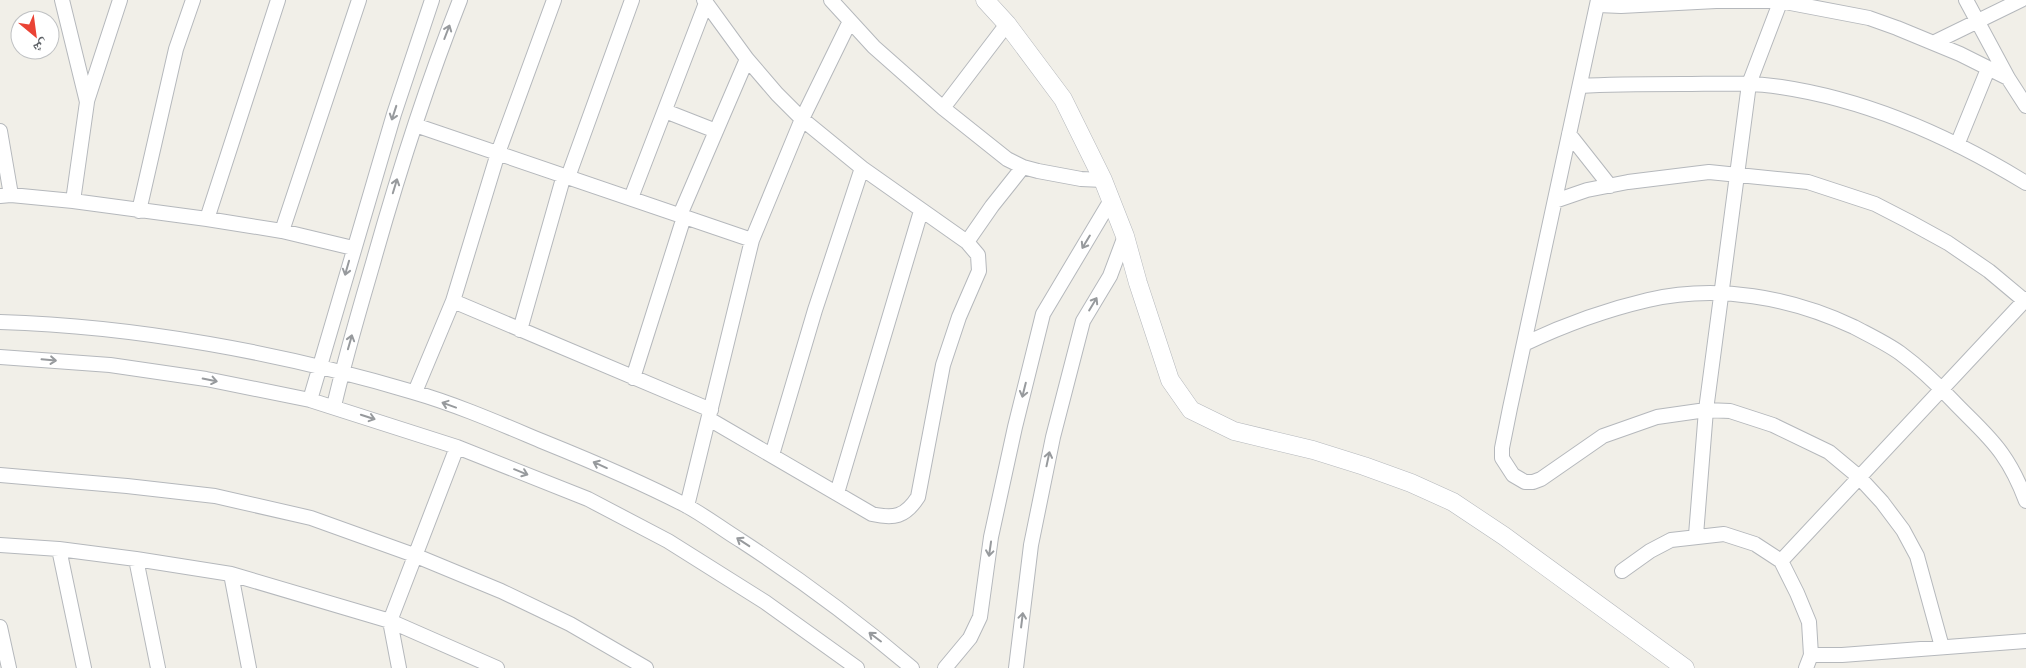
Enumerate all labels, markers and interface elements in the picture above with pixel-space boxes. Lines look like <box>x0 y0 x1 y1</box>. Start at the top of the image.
north arrow <box>10 10 60 60</box>
one-way arrow <box>443 25 453 40</box>
text: ش <box>30 35 52 58</box>
one-way arrow <box>389 104 398 120</box>
one-way arrow <box>391 178 401 194</box>
one-way arrow <box>1080 235 1090 249</box>
one-way arrow <box>342 260 352 276</box>
one-way arrow <box>1089 298 1099 312</box>
one-way arrow <box>346 335 356 351</box>
one-way arrow <box>40 355 56 364</box>
one-way arrow <box>201 375 217 385</box>
one-way arrow <box>1019 382 1028 398</box>
one-way arrow <box>442 400 458 409</box>
one-way arrow <box>359 413 375 423</box>
one-way arrow <box>1044 452 1054 468</box>
one-way arrow <box>593 460 608 469</box>
one-way arrow <box>513 469 528 478</box>
one-way arrow <box>736 537 750 548</box>
one-way arrow <box>984 541 994 557</box>
one-way arrow <box>1017 612 1027 628</box>
one-way arrow <box>868 632 882 642</box>

